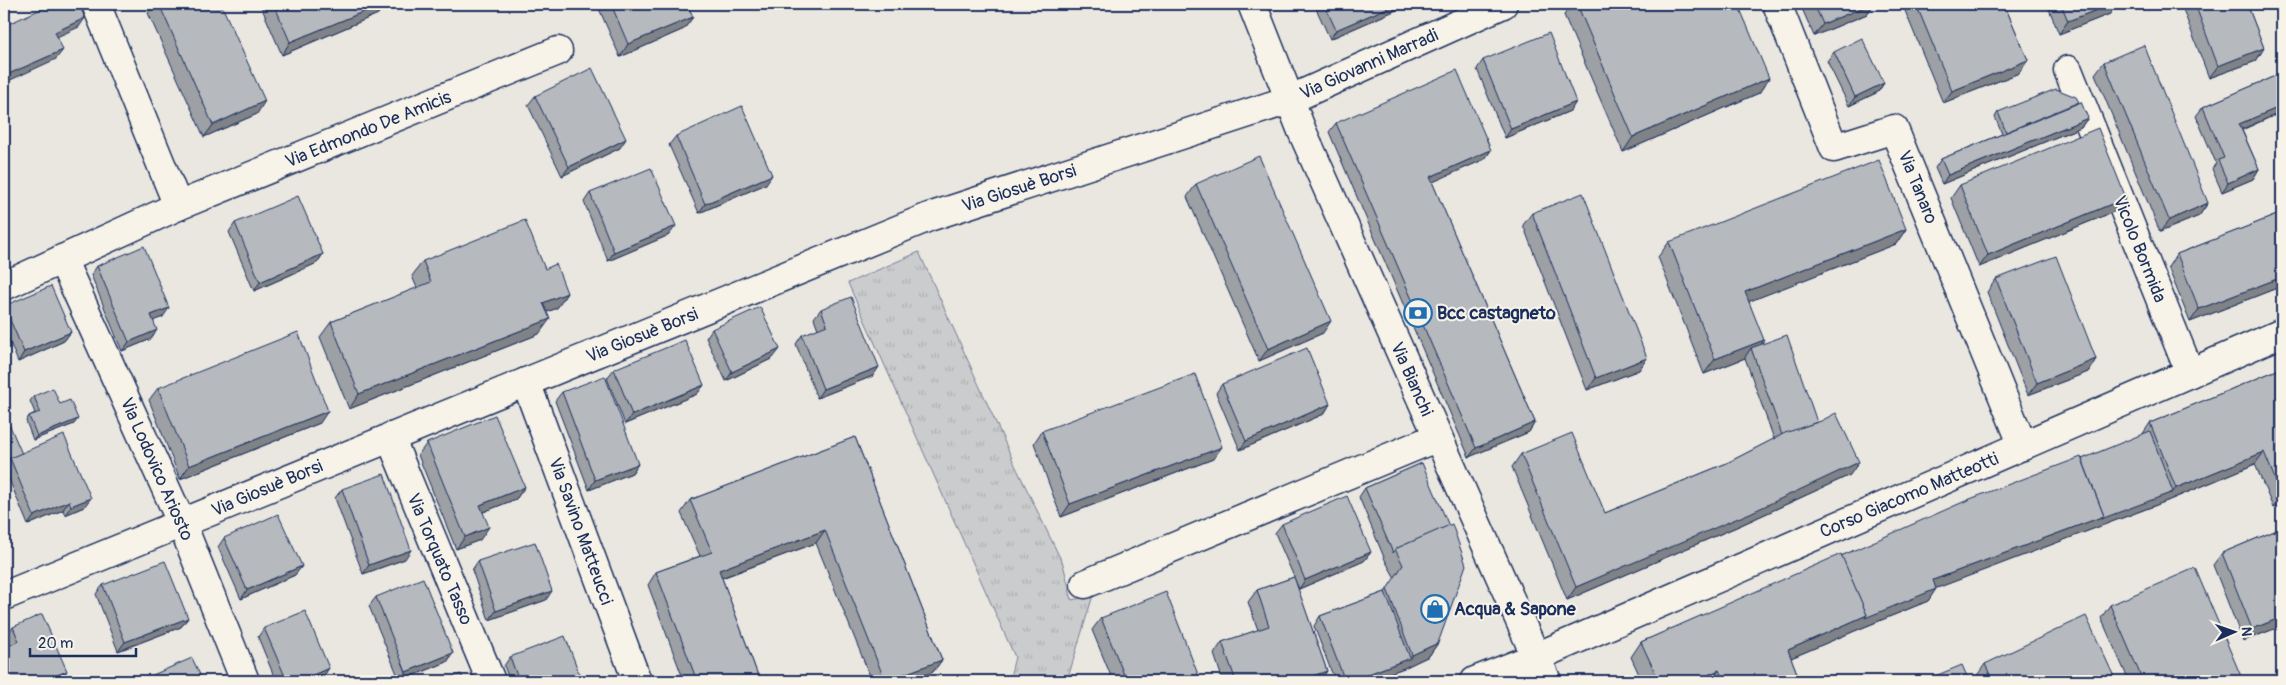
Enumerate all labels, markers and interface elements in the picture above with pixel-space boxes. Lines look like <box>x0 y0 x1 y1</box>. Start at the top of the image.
street label: Via Giovanni Marradi <box>1296 24 1442 105</box>
street label: Via Edmondo De Amicis <box>282 86 455 173</box>
street label: Via Tanaro <box>1892 147 1943 228</box>
street label: Via Giosuè Borsi <box>959 159 1079 218</box>
street label: Vicolo Bormida <box>2108 192 2171 306</box>
bank icon: Bcc castagneto <box>1403 298 1433 328</box>
place label: Bcc castagneto <box>1437 302 1556 325</box>
street label: Via Giosuè Borsi <box>583 303 702 368</box>
street label: Via Bianchi <box>1385 339 1438 420</box>
street label: Via Lodovico Ariosto <box>115 394 199 545</box>
street label: Corso Giacomo Matteotti <box>1816 447 2002 543</box>
street label: Via Savino Matteucci <box>543 454 618 608</box>
street label: Via Giosuè Borsi <box>208 455 326 522</box>
street label: Via Torquato Tasso <box>401 490 478 629</box>
shop icon: Acqua & Sapone <box>1420 594 1450 624</box>
place label: Acqua & Sapone <box>1454 598 1577 621</box>
north arrow <box>2208 608 2258 658</box>
scale bar <box>30 625 136 657</box>
text: N <box>2238 627 2255 637</box>
text: 20 m <box>38 634 73 653</box>

